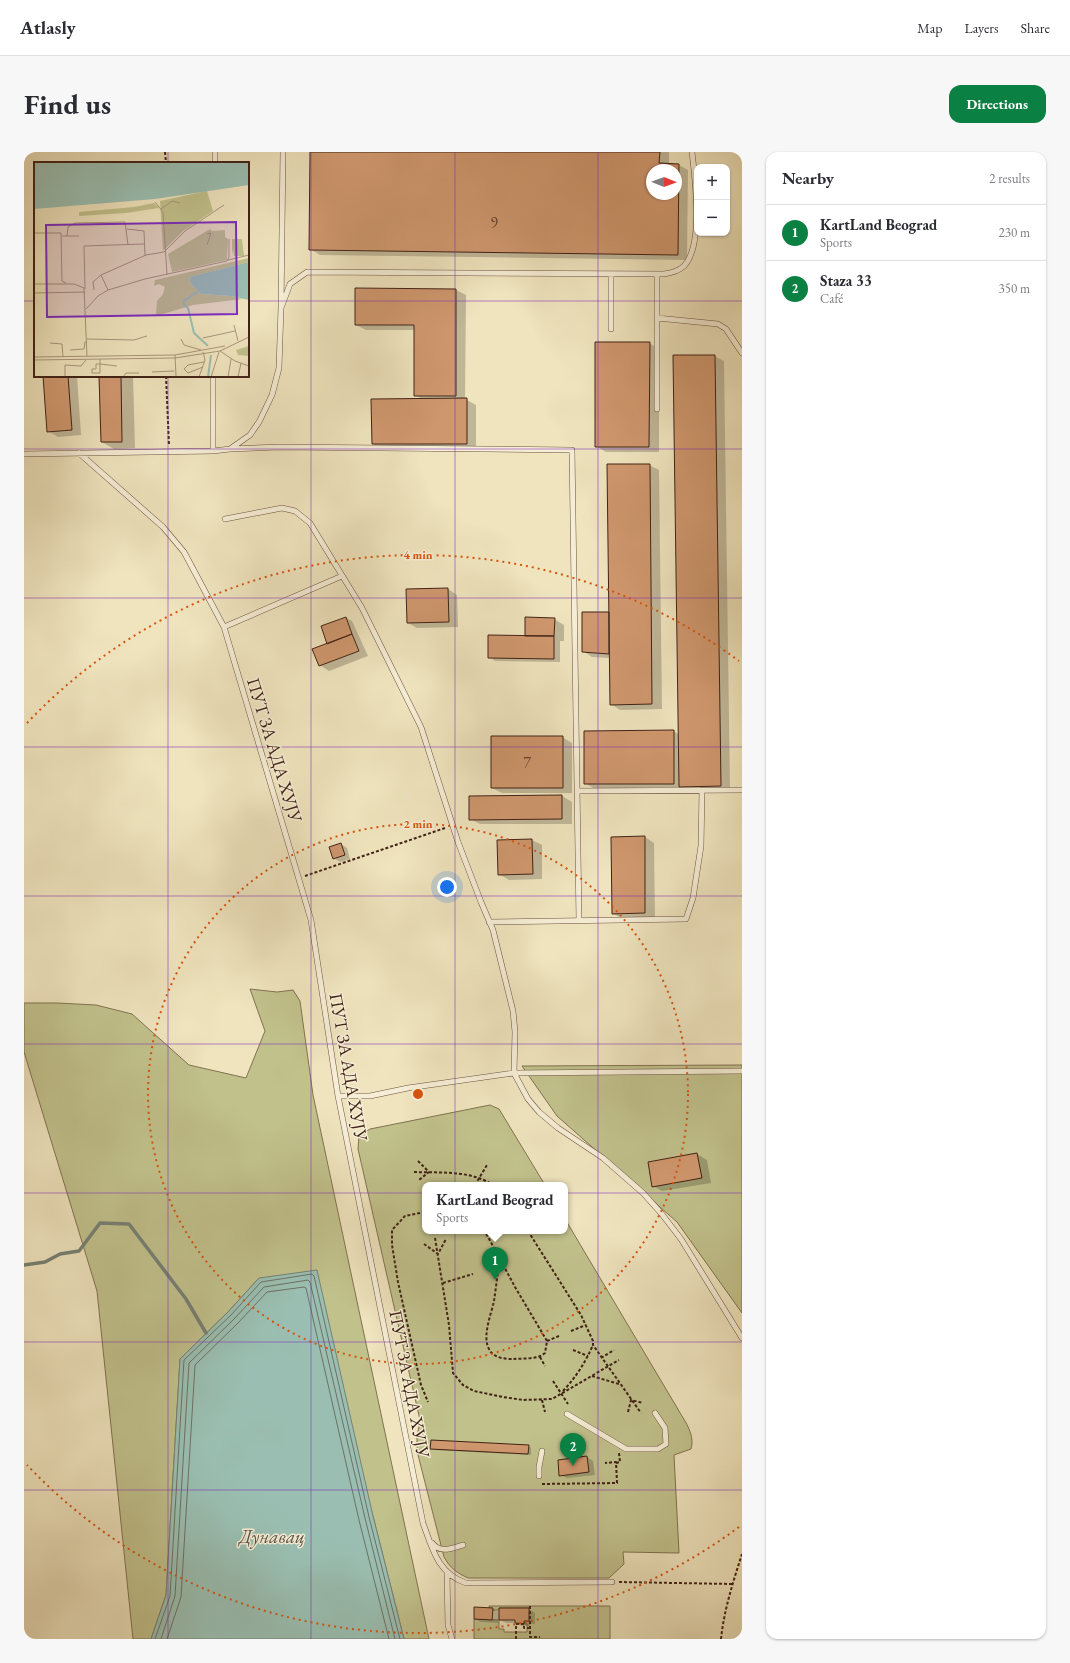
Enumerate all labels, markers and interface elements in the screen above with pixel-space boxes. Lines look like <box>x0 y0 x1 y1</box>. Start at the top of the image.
text: Atlasly <box>20 15 76 40</box>
text: Map <box>917 19 942 37</box>
text: Layers <box>964 19 999 37</box>
text: Share <box>1021 19 1050 37</box>
button: Directions <box>949 85 1046 123</box>
text: Find us <box>24 86 111 122</box>
inset map <box>34 162 249 377</box>
north arrow <box>646 164 682 200</box>
map controls <box>694 164 730 236</box>
button: + <box>694 164 730 200</box>
text: Nearby <box>782 167 834 189</box>
text: 2 results <box>989 170 1030 187</box>
button: − <box>694 200 730 236</box>
house number: 9 <box>490 212 498 233</box>
text: KartLand Beograd <box>820 215 937 234</box>
text: 1 <box>792 224 798 241</box>
text: 230 m <box>999 224 1030 241</box>
text: Sports <box>820 234 852 251</box>
text: Staza 33 <box>820 271 872 290</box>
text: 2 <box>792 280 798 297</box>
text: 350 m <box>999 280 1030 297</box>
text: Café <box>820 290 843 307</box>
text: 4 min <box>403 547 433 563</box>
street label: ПУТ ЗА АДА ХУЈУ <box>242 675 308 826</box>
house number: 7 <box>523 752 531 773</box>
text: 2 min <box>403 816 433 832</box>
your location <box>437 877 457 897</box>
street label: ПУТ ЗА АДА ХУЈУ <box>325 991 373 1144</box>
centre of rings <box>411 1087 425 1101</box>
popup <box>422 1182 568 1234</box>
text: KartLand Beograd <box>436 1190 554 1209</box>
text: Sports <box>436 1209 468 1226</box>
pin: 1 <box>482 1247 508 1280</box>
street label: ПУТ ЗА АДА ХУЈУ <box>384 1308 436 1460</box>
pin: 2 <box>560 1433 586 1466</box>
water label: Дунавац <box>237 1524 305 1549</box>

